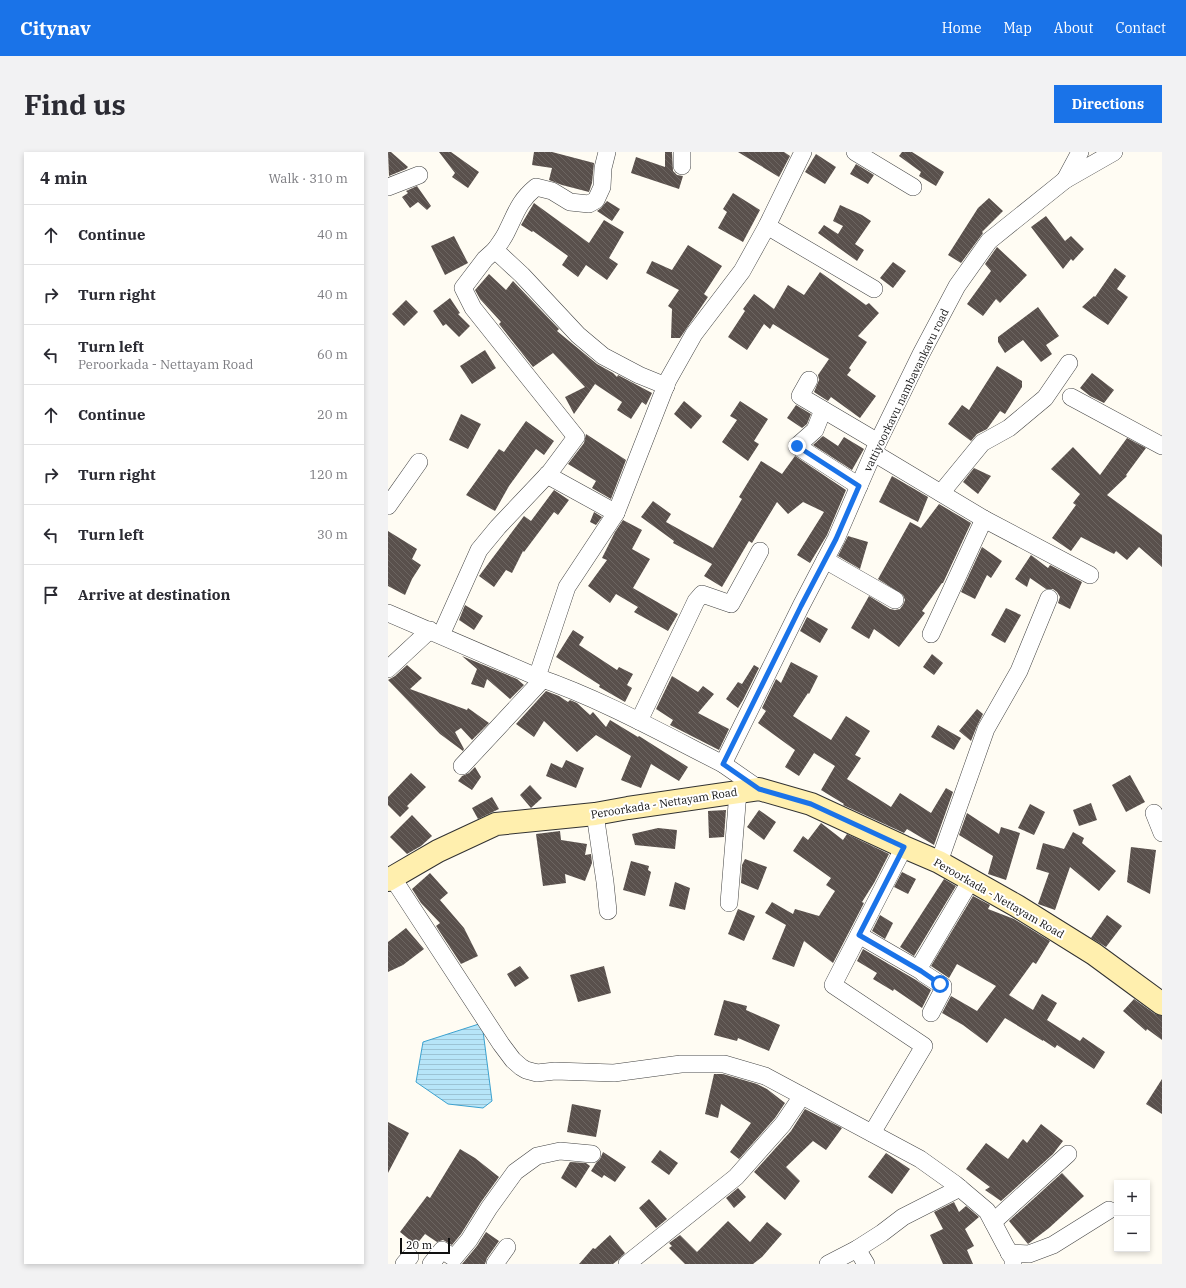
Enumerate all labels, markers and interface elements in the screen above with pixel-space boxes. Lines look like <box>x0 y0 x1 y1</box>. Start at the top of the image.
text: Citynav <box>20 16 91 40</box>
text: Home <box>942 19 981 37</box>
text: Map <box>1003 19 1032 37</box>
text: About <box>1054 19 1093 37</box>
text: Contact <box>1115 19 1166 37</box>
button: Directions <box>1054 85 1162 123</box>
text: Find us <box>24 86 126 123</box>
text: 4 min <box>40 167 88 189</box>
text: Walk · 310 m <box>269 170 348 187</box>
icon: ahead <box>40 224 62 246</box>
text: Continue <box>78 225 145 244</box>
text: 40 m <box>317 226 348 243</box>
icon: right <box>40 284 62 306</box>
text: Turn right <box>78 285 156 304</box>
text: 40 m <box>317 286 348 303</box>
street label: vattiyoorkavu nambavankavu road <box>860 306 952 474</box>
text: Turn left <box>78 337 144 356</box>
icon: left <box>40 344 62 366</box>
text: 60 m <box>317 346 348 363</box>
text: Peroorkada - Nettayam Road <box>78 356 253 373</box>
icon: ahead <box>40 404 62 426</box>
text: Continue <box>78 405 145 424</box>
text: 20 m <box>317 406 348 423</box>
route end <box>788 437 806 455</box>
icon: right <box>40 464 62 486</box>
text: Turn right <box>78 465 156 484</box>
text: 120 m <box>309 466 348 483</box>
icon: left <box>40 524 62 546</box>
text: Turn left <box>78 525 144 544</box>
text: 30 m <box>317 526 348 543</box>
icon: arrive <box>40 584 62 606</box>
text: Arrive at destination <box>78 585 230 604</box>
street label: Peroorkada - Nettayam Road <box>590 784 739 822</box>
street label: Peroorkada - Nettayam Road <box>931 855 1067 941</box>
route start <box>931 975 949 993</box>
map controls <box>1114 1180 1150 1252</box>
button: + <box>1114 1180 1150 1216</box>
button: − <box>1114 1216 1150 1252</box>
scale bar <box>400 1236 450 1255</box>
text: 20 m <box>406 1238 432 1252</box>

